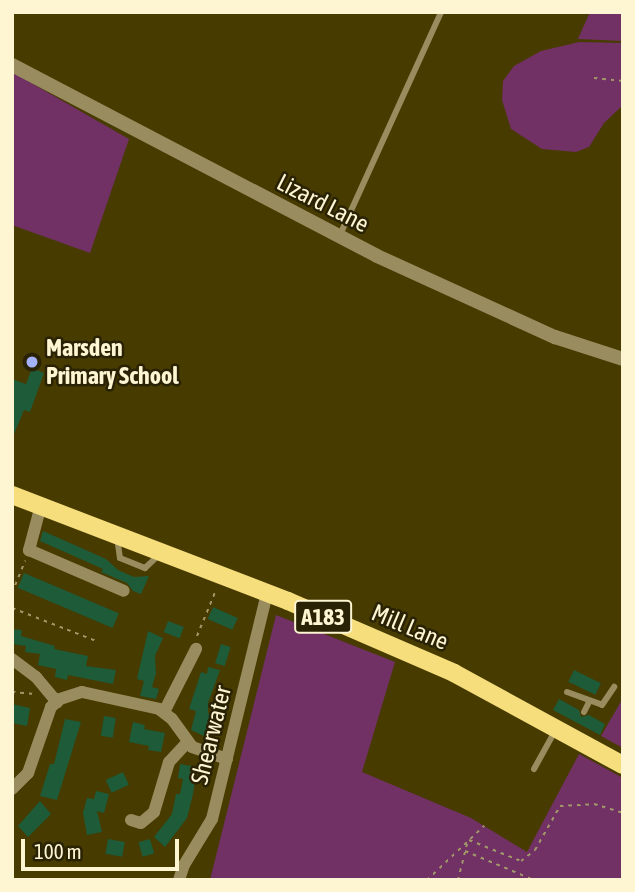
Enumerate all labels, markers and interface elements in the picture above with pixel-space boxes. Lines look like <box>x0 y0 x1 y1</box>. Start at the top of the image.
street label: Lizard Lane <box>272 168 374 238</box>
place label: Marsden Primary School <box>46 334 179 390</box>
marker: Marsden Primary School <box>24 354 40 370</box>
road number: A183 <box>293 597 353 636</box>
street label: Mill Lane <box>367 598 453 656</box>
street label: Shearwater <box>185 683 237 787</box>
scale bar <box>24 826 182 870</box>
text: 100 m <box>34 839 82 863</box>

